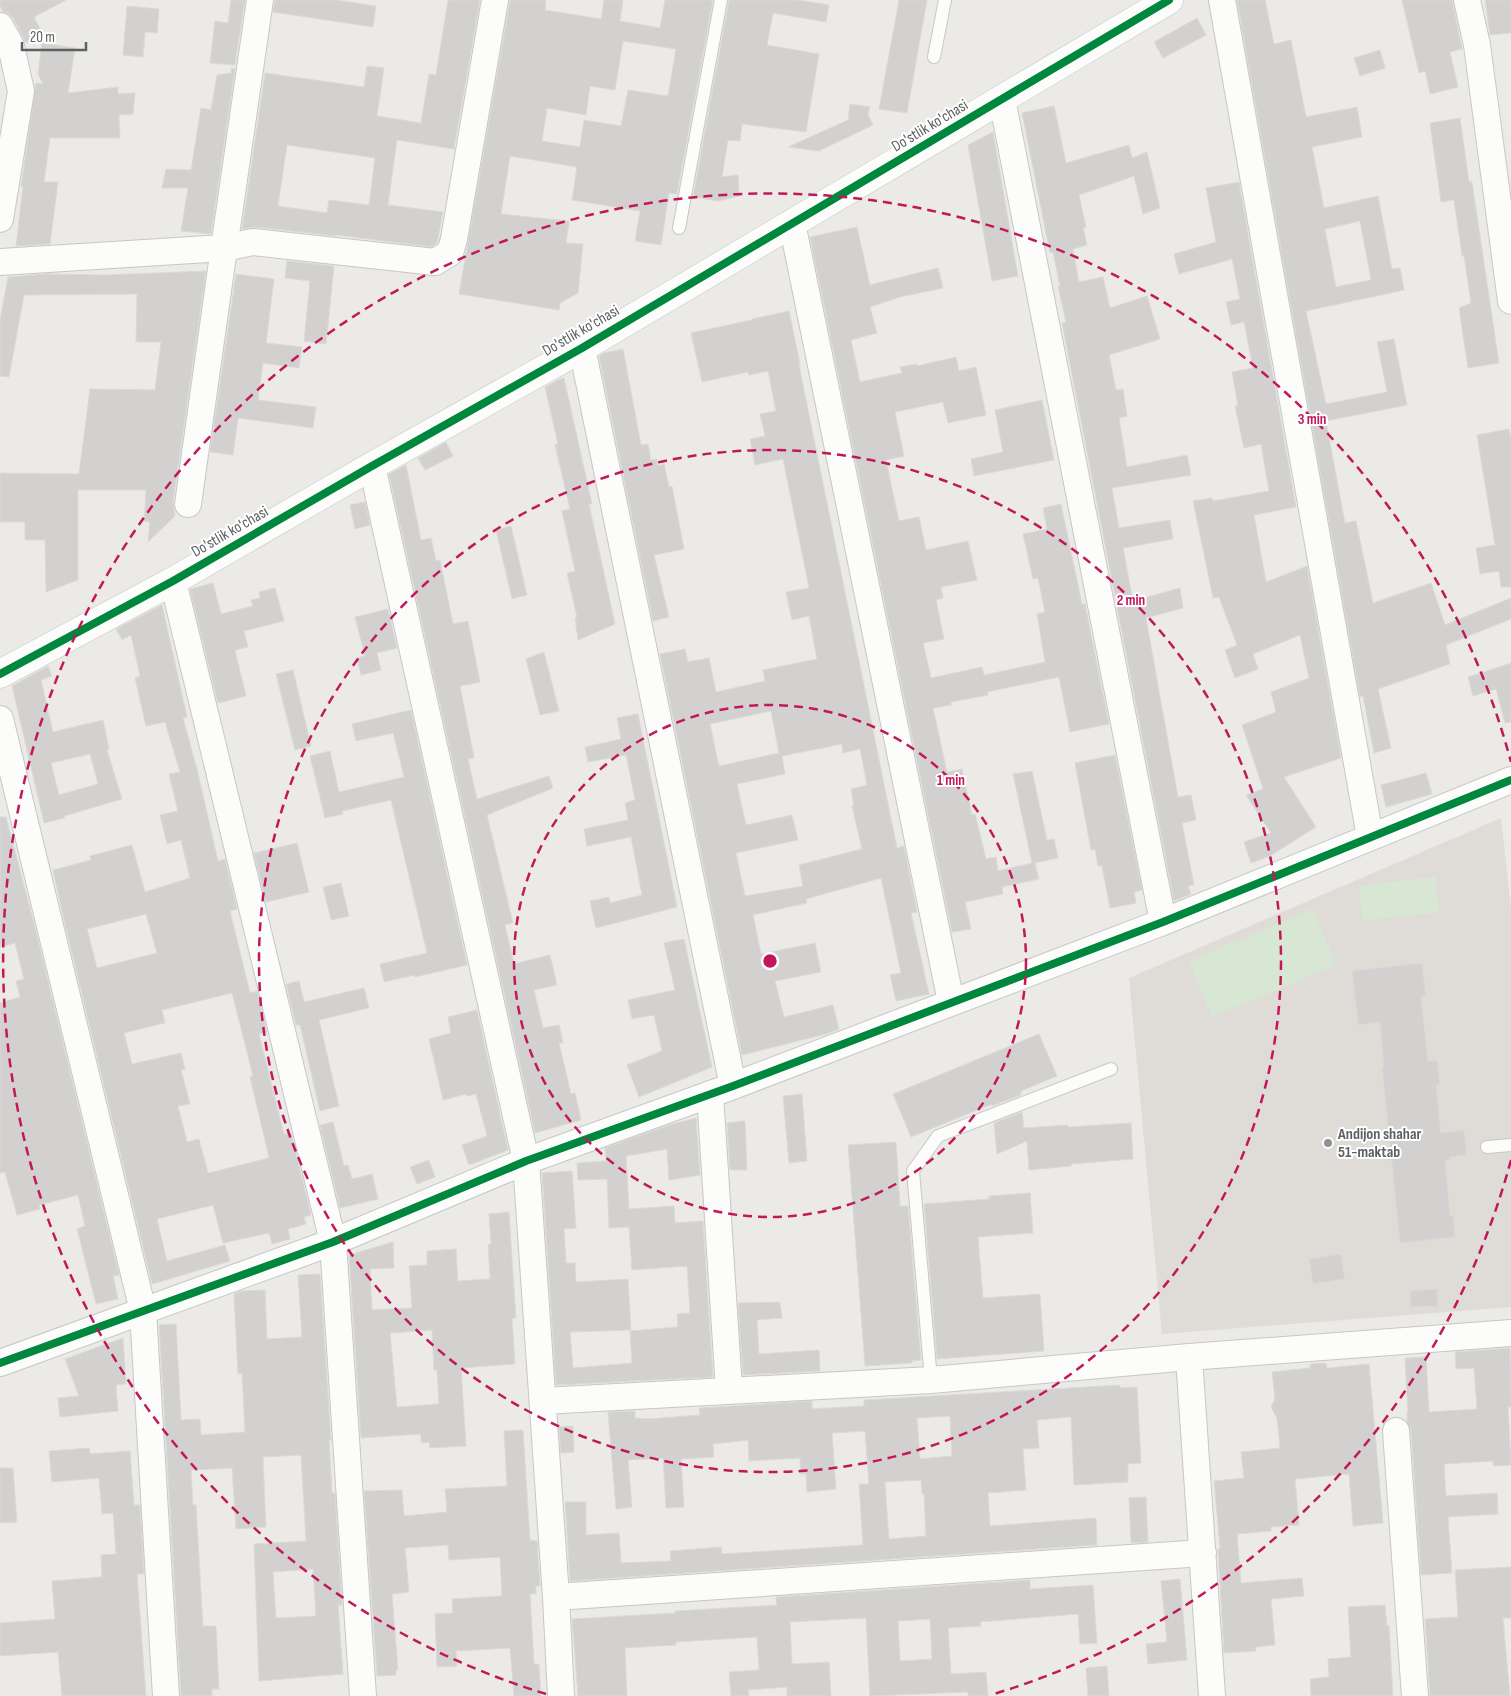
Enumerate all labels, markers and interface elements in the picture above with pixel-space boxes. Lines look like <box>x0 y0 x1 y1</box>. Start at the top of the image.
scale bar <box>22 20 86 52</box>
text: 20 m <box>30 28 55 47</box>
street label: Do'stlik ko'chasi <box>888 96 972 156</box>
street label: Do'stlik ko'chasi <box>539 301 623 361</box>
text: 3 min <box>1298 410 1326 429</box>
street label: Do'stlik ko'chasi <box>188 502 272 562</box>
text: 2 min <box>1117 591 1145 610</box>
text: 1 min <box>937 771 965 790</box>
centre of rings <box>761 952 779 970</box>
place label: Andijon shahar 51-maktab <box>1337 1125 1421 1162</box>
marker: Andijon shahar 51-maktab <box>1322 1137 1334 1149</box>

